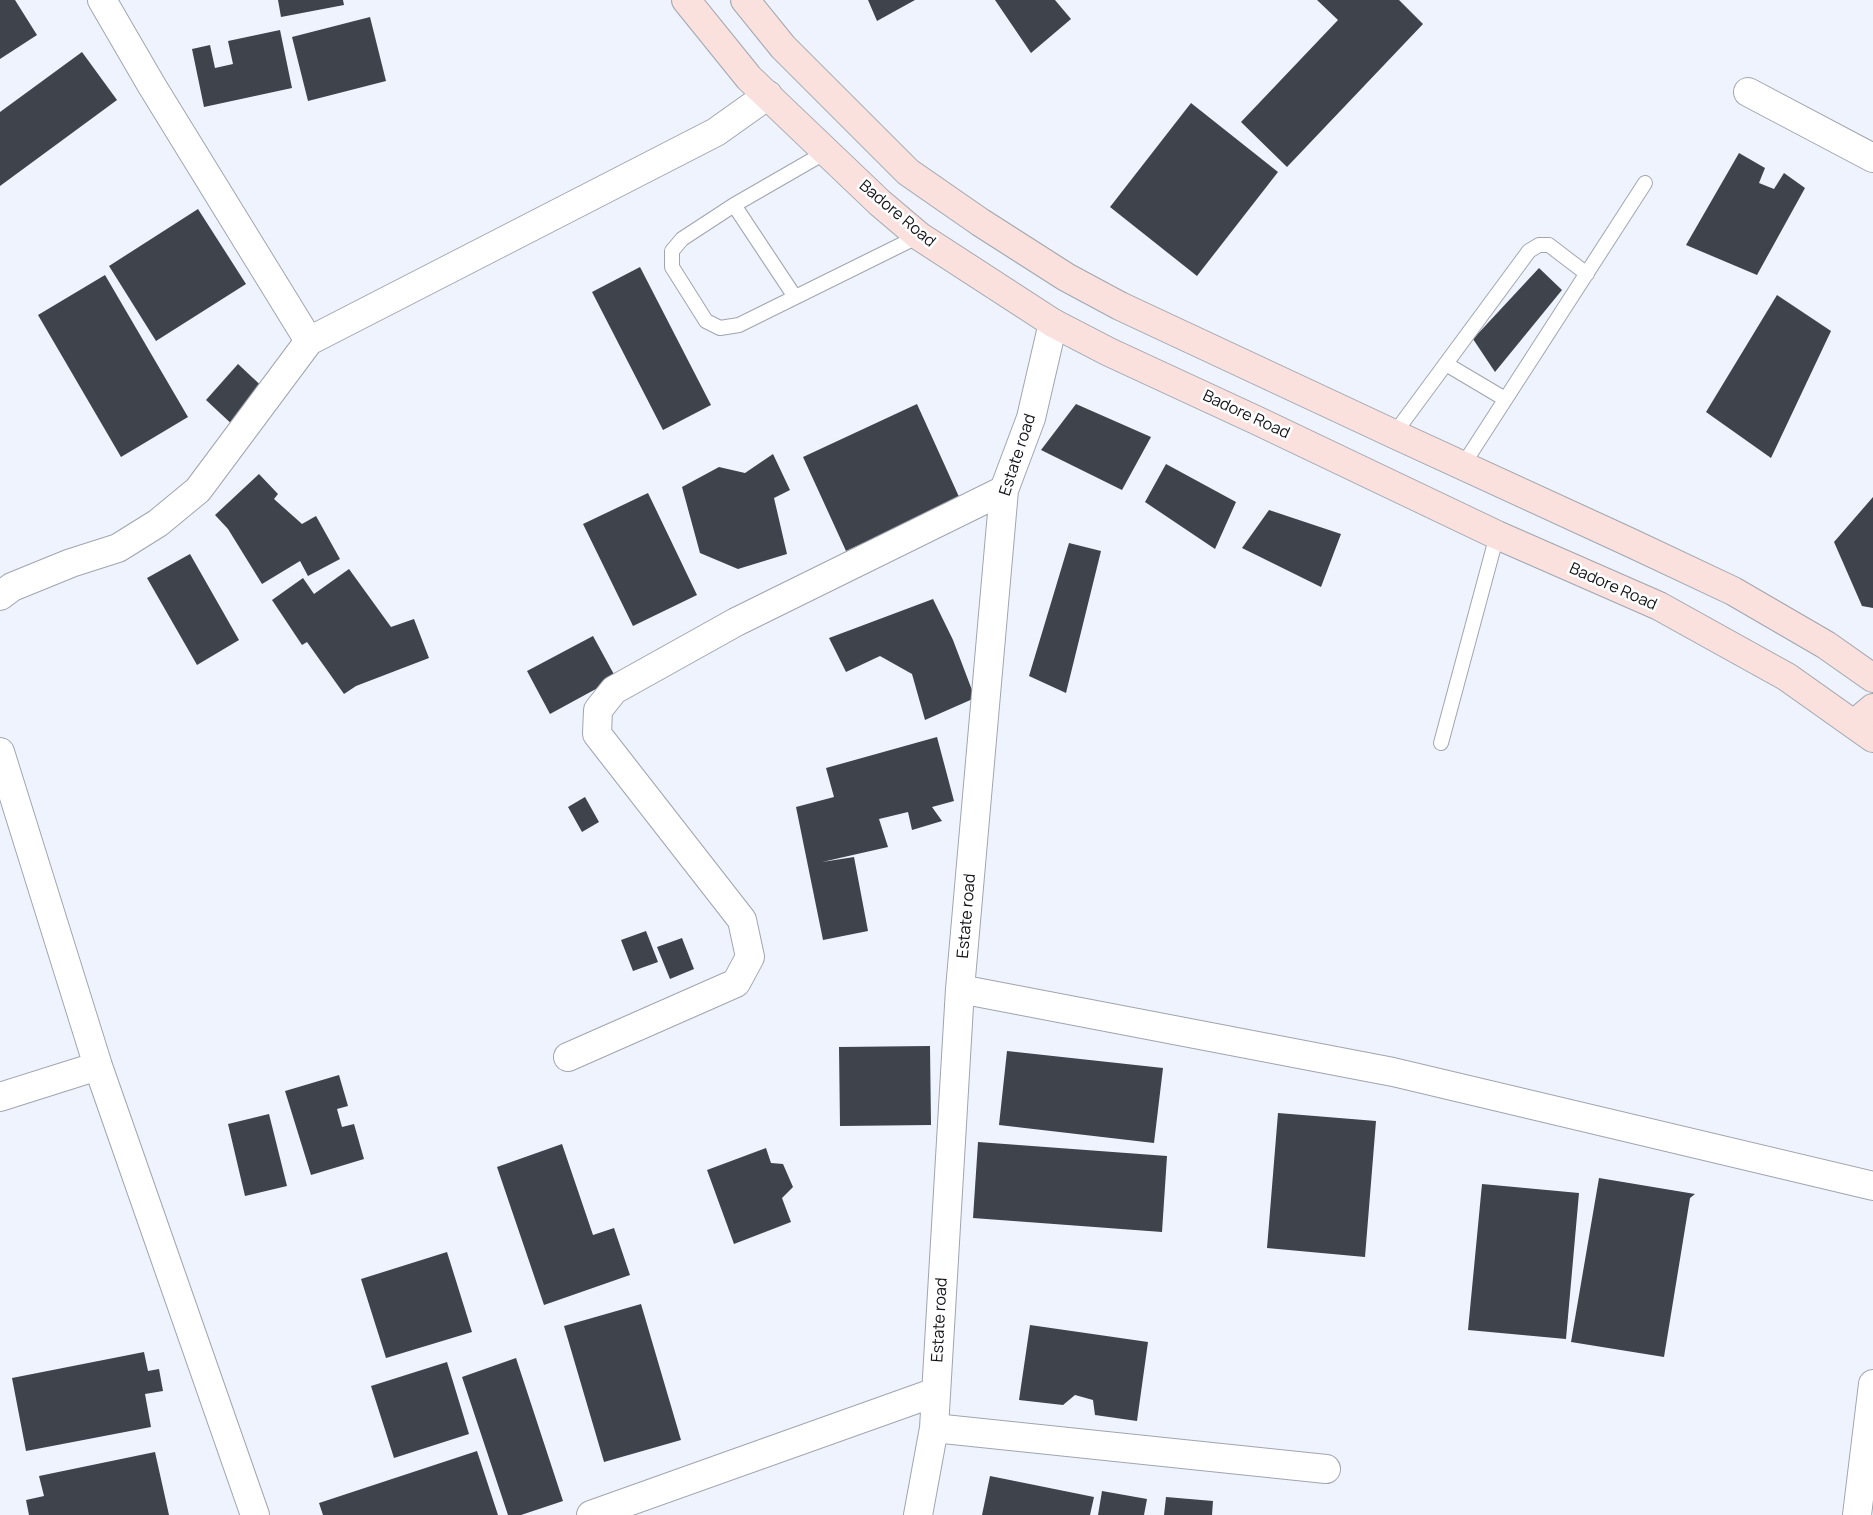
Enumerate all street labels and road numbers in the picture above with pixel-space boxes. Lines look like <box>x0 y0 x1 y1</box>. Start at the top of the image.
street label: Badore Road <box>855 177 939 251</box>
street label: Badore Road <box>1199 386 1293 444</box>
street label: Estate road <box>996 412 1040 498</box>
street label: Badore Road <box>1566 559 1660 615</box>
street label: Estate road <box>954 873 980 959</box>
street label: Estate road <box>928 1277 952 1363</box>

